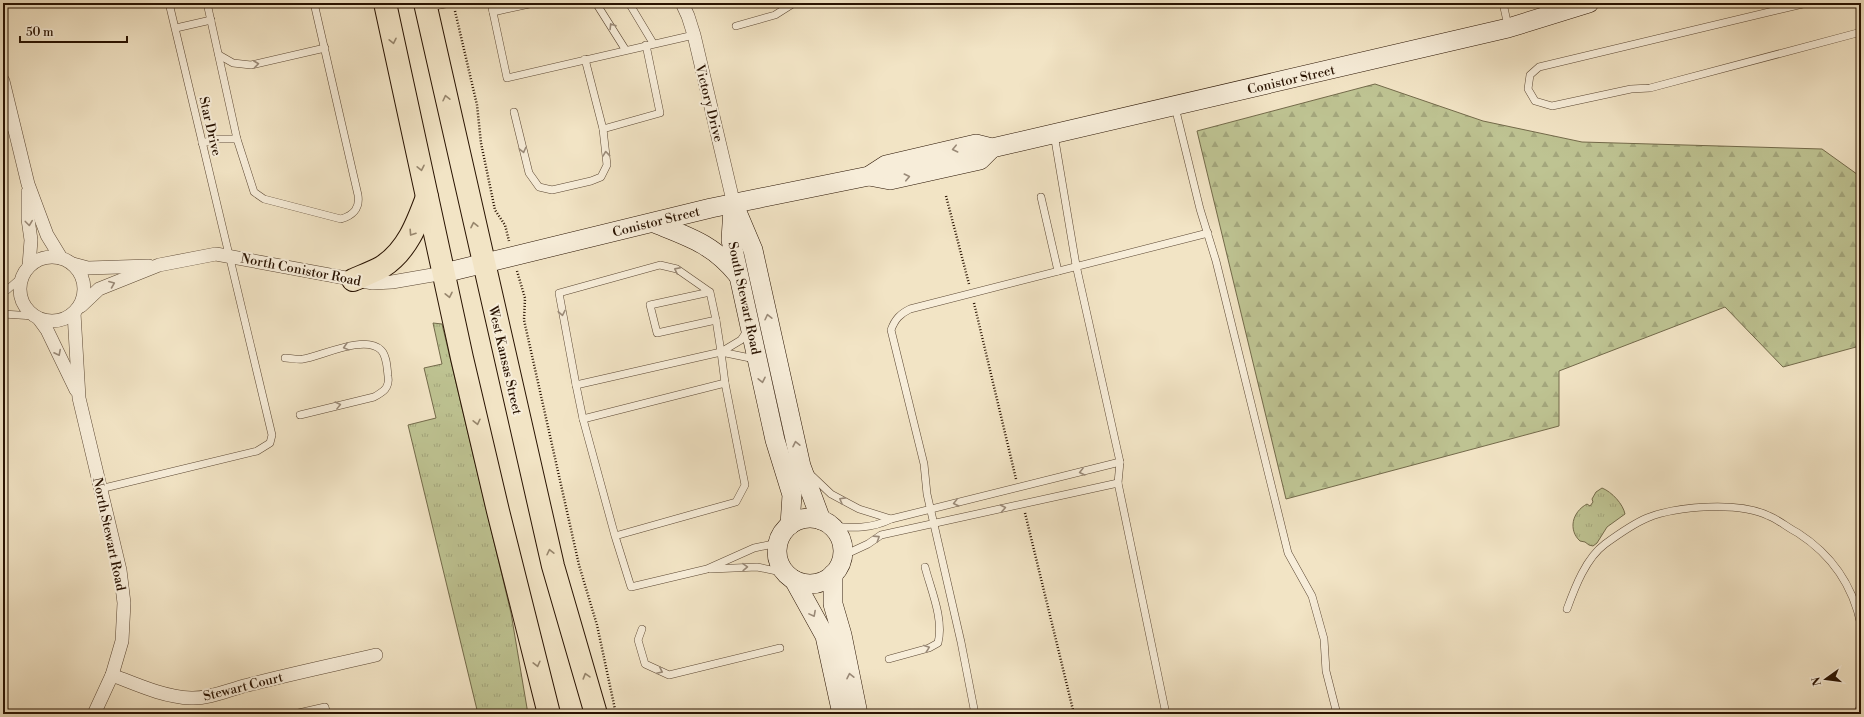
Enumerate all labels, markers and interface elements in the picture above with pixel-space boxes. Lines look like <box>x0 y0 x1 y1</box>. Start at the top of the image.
scale bar <box>20 18 127 44</box>
one-way arrow <box>609 23 616 30</box>
text: 50 m <box>26 25 54 40</box>
one-way arrow <box>388 38 396 44</box>
one-way arrow <box>252 59 259 68</box>
street label: Victory Drive <box>691 62 726 144</box>
street label: Conistor Street <box>1246 62 1337 98</box>
street label: Star Drive <box>195 95 225 158</box>
one-way arrow <box>443 95 451 101</box>
one-way arrow <box>951 144 958 153</box>
one-way arrow <box>519 147 527 153</box>
one-way arrow <box>602 151 611 157</box>
one-way arrow <box>416 165 424 171</box>
one-way arrow <box>904 173 910 181</box>
street label: Conistor Street <box>611 203 702 241</box>
one-way arrow <box>24 220 33 226</box>
one-way arrow <box>471 221 479 228</box>
one-way arrow <box>410 229 417 236</box>
street label: South Stewart Road <box>724 240 764 357</box>
street label: North Conistor Road <box>239 250 363 290</box>
one-way arrow <box>674 267 682 275</box>
one-way arrow <box>109 280 116 288</box>
one-way arrow <box>445 292 453 298</box>
street label: West Kansas Street <box>485 303 525 416</box>
one-way arrow <box>558 310 566 316</box>
one-way arrow <box>765 313 773 320</box>
one-way arrow <box>343 343 349 351</box>
one-way arrow <box>53 348 61 356</box>
one-way arrow <box>758 377 766 383</box>
one-way arrow <box>334 402 341 410</box>
one-way arrow <box>473 419 481 425</box>
one-way arrow <box>793 440 801 447</box>
one-way arrow <box>1079 467 1085 475</box>
street label: North Stewart Road <box>89 476 129 593</box>
one-way arrow <box>839 498 846 505</box>
one-way arrow <box>953 498 960 507</box>
one-way arrow <box>1000 505 1006 513</box>
one-way arrow <box>873 536 880 543</box>
one-way arrow <box>546 548 554 555</box>
one-way arrow <box>742 563 748 571</box>
one-way arrow <box>809 610 816 617</box>
one-way arrow <box>923 645 930 653</box>
north arrow <box>1806 659 1846 699</box>
one-way arrow <box>532 661 540 667</box>
one-way arrow <box>656 666 663 674</box>
street label: Stewart Court <box>202 669 285 705</box>
one-way arrow <box>582 673 591 680</box>
one-way arrow <box>847 673 855 679</box>
text: N <box>1809 675 1825 687</box>

